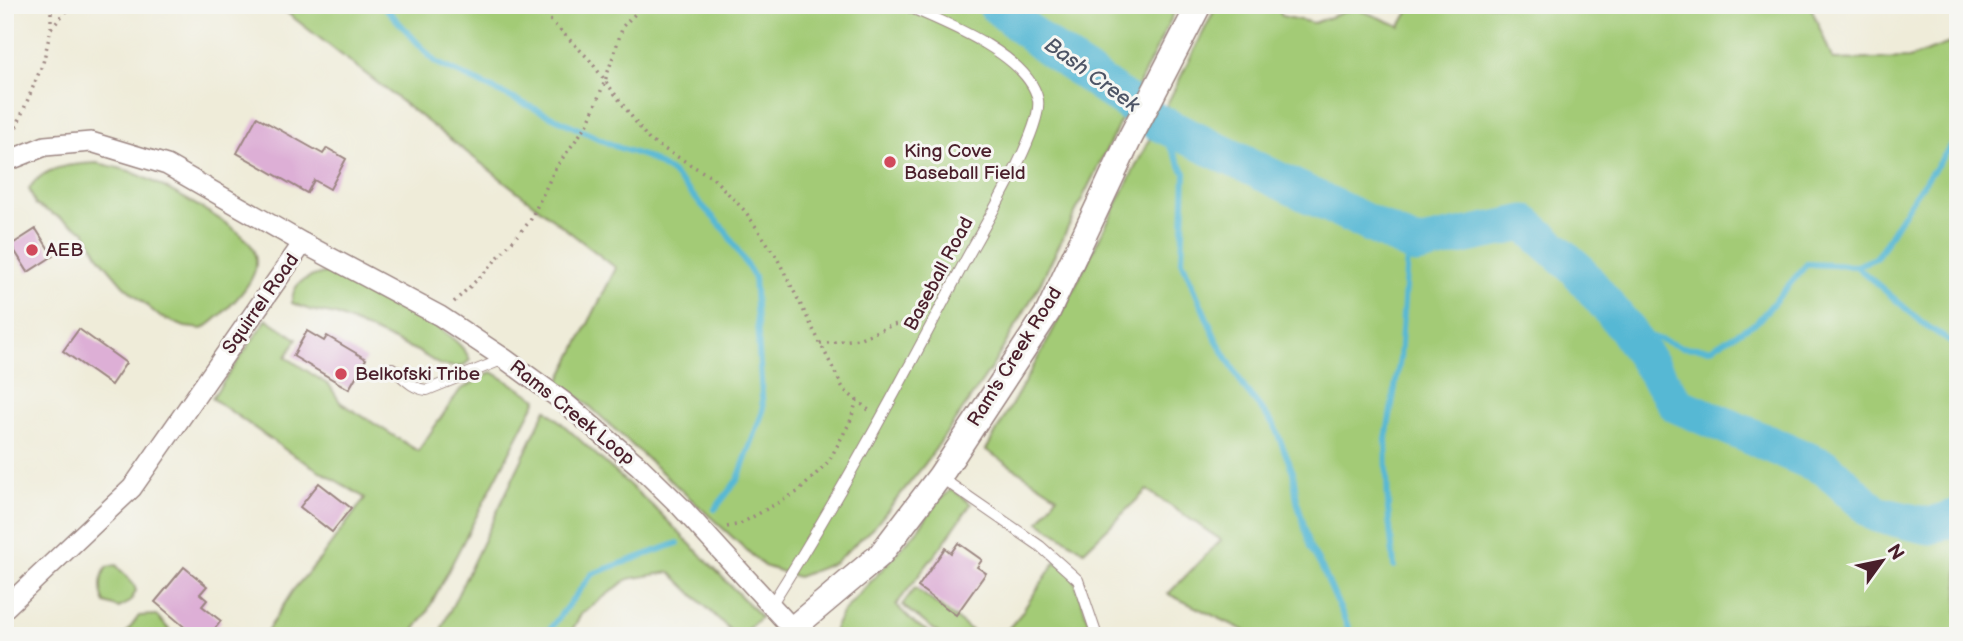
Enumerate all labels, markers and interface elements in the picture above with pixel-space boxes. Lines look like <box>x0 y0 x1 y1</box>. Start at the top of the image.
water label: Bash Creek <box>1040 32 1145 118</box>
place label: King Cove Baseball Field <box>904 140 1026 185</box>
marker: King Cove Baseball Field <box>882 154 898 170</box>
street label: Baseball Road <box>899 213 979 335</box>
place label: AEB <box>46 239 83 262</box>
marker: AEB <box>24 242 40 258</box>
street label: Squirrel Road <box>218 249 304 359</box>
street label: Ram's Creek Road <box>963 283 1067 431</box>
street label: Rams Creek Loop <box>505 355 639 471</box>
place label: Belkofski Tribe <box>355 363 480 386</box>
marker: Belkofski Tribe <box>333 366 349 382</box>
north arrow <box>1848 526 1918 596</box>
text: N <box>1881 540 1909 565</box>

